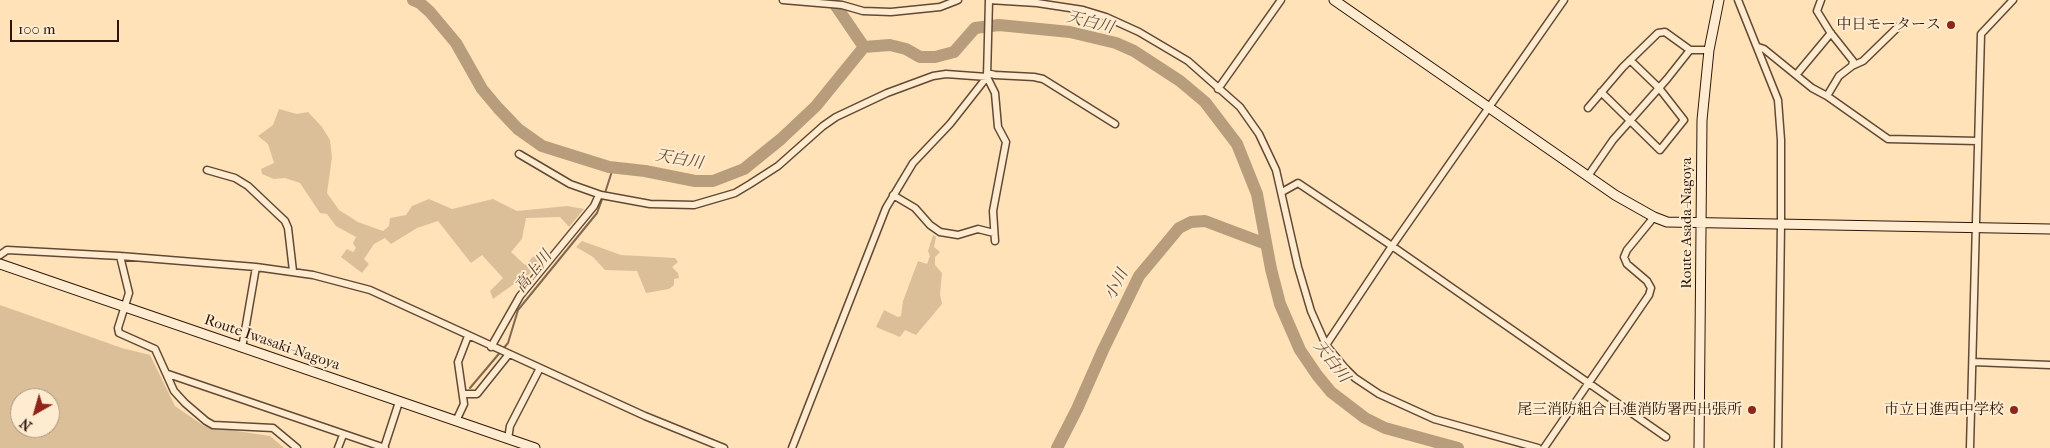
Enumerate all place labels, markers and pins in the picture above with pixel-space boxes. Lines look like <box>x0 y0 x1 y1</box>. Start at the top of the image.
place label: 中日モータース <box>1837 16 1941 34</box>
marker: 中日モータース <box>1945 19 1957 31</box>
place label: 尾三消防組合日進消防署西出張所 <box>1517 401 1742 419</box>
place label: 市立日進西中学校 <box>1884 401 2004 419</box>
marker: 尾三消防組合日進消防署西出張所 <box>1746 404 1758 416</box>
marker: 市立日進西中学校 <box>2008 404 2020 416</box>

